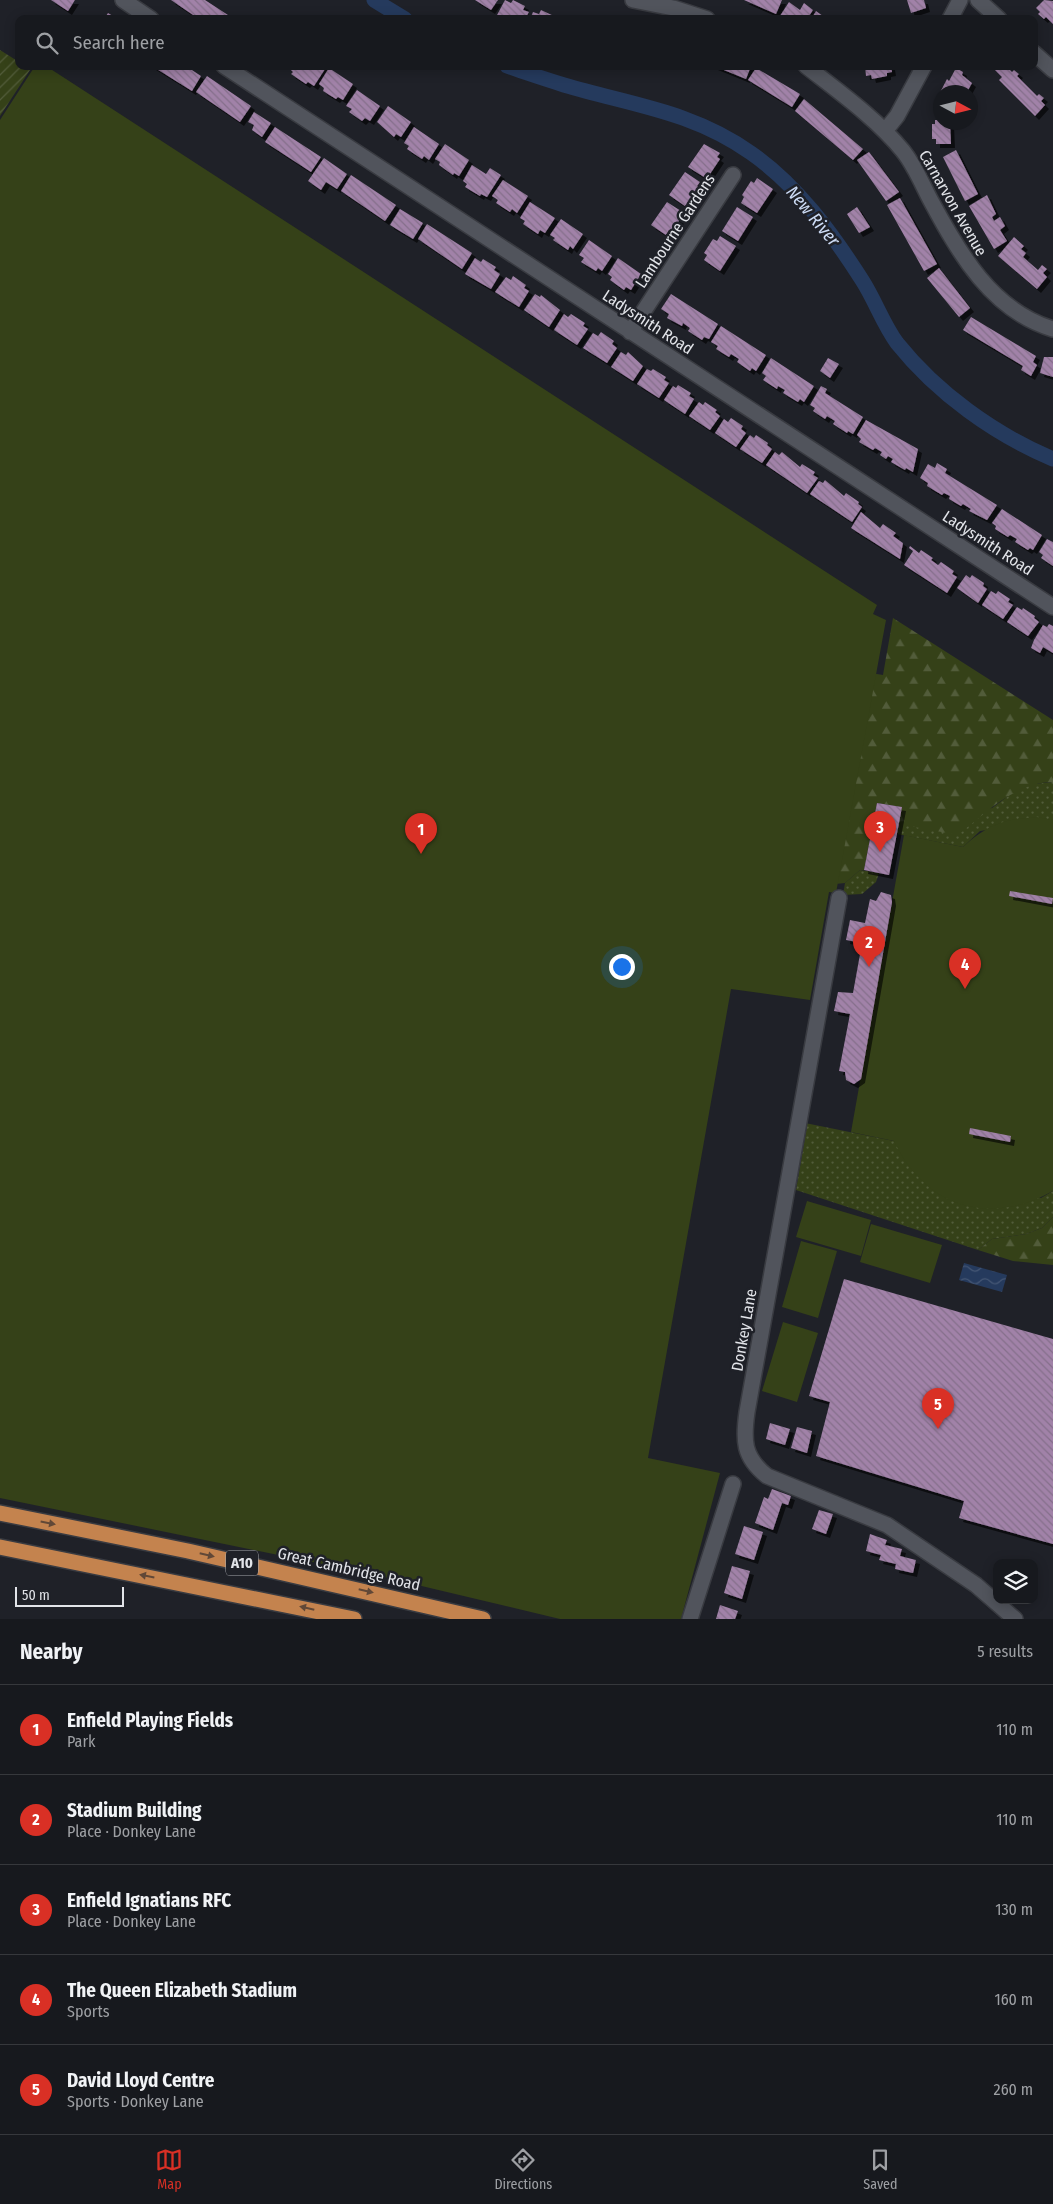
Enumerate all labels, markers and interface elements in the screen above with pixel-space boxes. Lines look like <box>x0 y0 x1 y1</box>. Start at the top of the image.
search box <box>15 15 1038 70</box>
icon: search <box>33 29 61 57</box>
text: Search here <box>73 31 165 54</box>
north arrow <box>933 85 978 130</box>
street label: Carnarvon Avenue <box>915 147 991 259</box>
street label: Lambourne Gardens <box>631 170 719 292</box>
water label: New River <box>781 181 845 251</box>
street label: Ladysmith Road <box>599 286 697 358</box>
street label: Ladysmith Road <box>939 507 1037 579</box>
pin: 3 <box>864 811 896 852</box>
pin: 1 <box>405 813 437 854</box>
pin: 2 <box>853 926 885 967</box>
pin: 4 <box>949 948 981 989</box>
your location <box>609 954 635 980</box>
street label: Donkey Lane <box>727 1287 761 1373</box>
pin: 5 <box>922 1388 954 1429</box>
one-way arrow <box>40 1519 55 1527</box>
street label: Great Cambridge Road <box>276 1543 422 1595</box>
road number: A10 <box>226 1550 258 1576</box>
one-way arrow <box>200 1551 215 1559</box>
map controls <box>993 1559 1038 1604</box>
button: layers <box>993 1559 1038 1604</box>
one-way arrow <box>139 1571 155 1579</box>
scale bar <box>15 1584 124 1607</box>
text: 50 m <box>22 1587 50 1604</box>
one-way arrow <box>358 1587 373 1595</box>
one-way arrow <box>299 1604 314 1612</box>
text: Nearby <box>20 1639 82 1665</box>
text: 5 results <box>977 1642 1033 1661</box>
text: Enfield Playing Fields <box>67 1709 233 1732</box>
text: 1 <box>33 1720 39 1739</box>
text: 110 m <box>996 1720 1033 1739</box>
text: Park <box>67 1732 95 1751</box>
text: Stadium Building <box>67 1799 202 1822</box>
text: 2 <box>32 1810 40 1829</box>
text: 110 m <box>996 1810 1033 1829</box>
text: Place · Donkey Lane <box>67 1822 196 1841</box>
text: Enfield Ignatians RFC <box>67 1889 231 1912</box>
text: 3 <box>32 1900 40 1919</box>
text: 130 m <box>995 1900 1033 1919</box>
text: Place · Donkey Lane <box>67 1912 196 1931</box>
text: The Queen Elizabeth Stadium <box>67 1979 297 2002</box>
text: 4 <box>32 1990 40 2009</box>
text: 160 m <box>994 1990 1033 2009</box>
text: Sports <box>67 2002 110 2021</box>
text: David Lloyd Centre <box>67 2069 214 2092</box>
text: 5 <box>32 2080 40 2099</box>
text: 260 m <box>994 2080 1033 2099</box>
text: Sports · Donkey Lane <box>67 2092 204 2111</box>
tab: Map <box>155 2146 183 2193</box>
tab: Directions <box>494 2146 552 2193</box>
tab: Saved <box>863 2146 898 2193</box>

